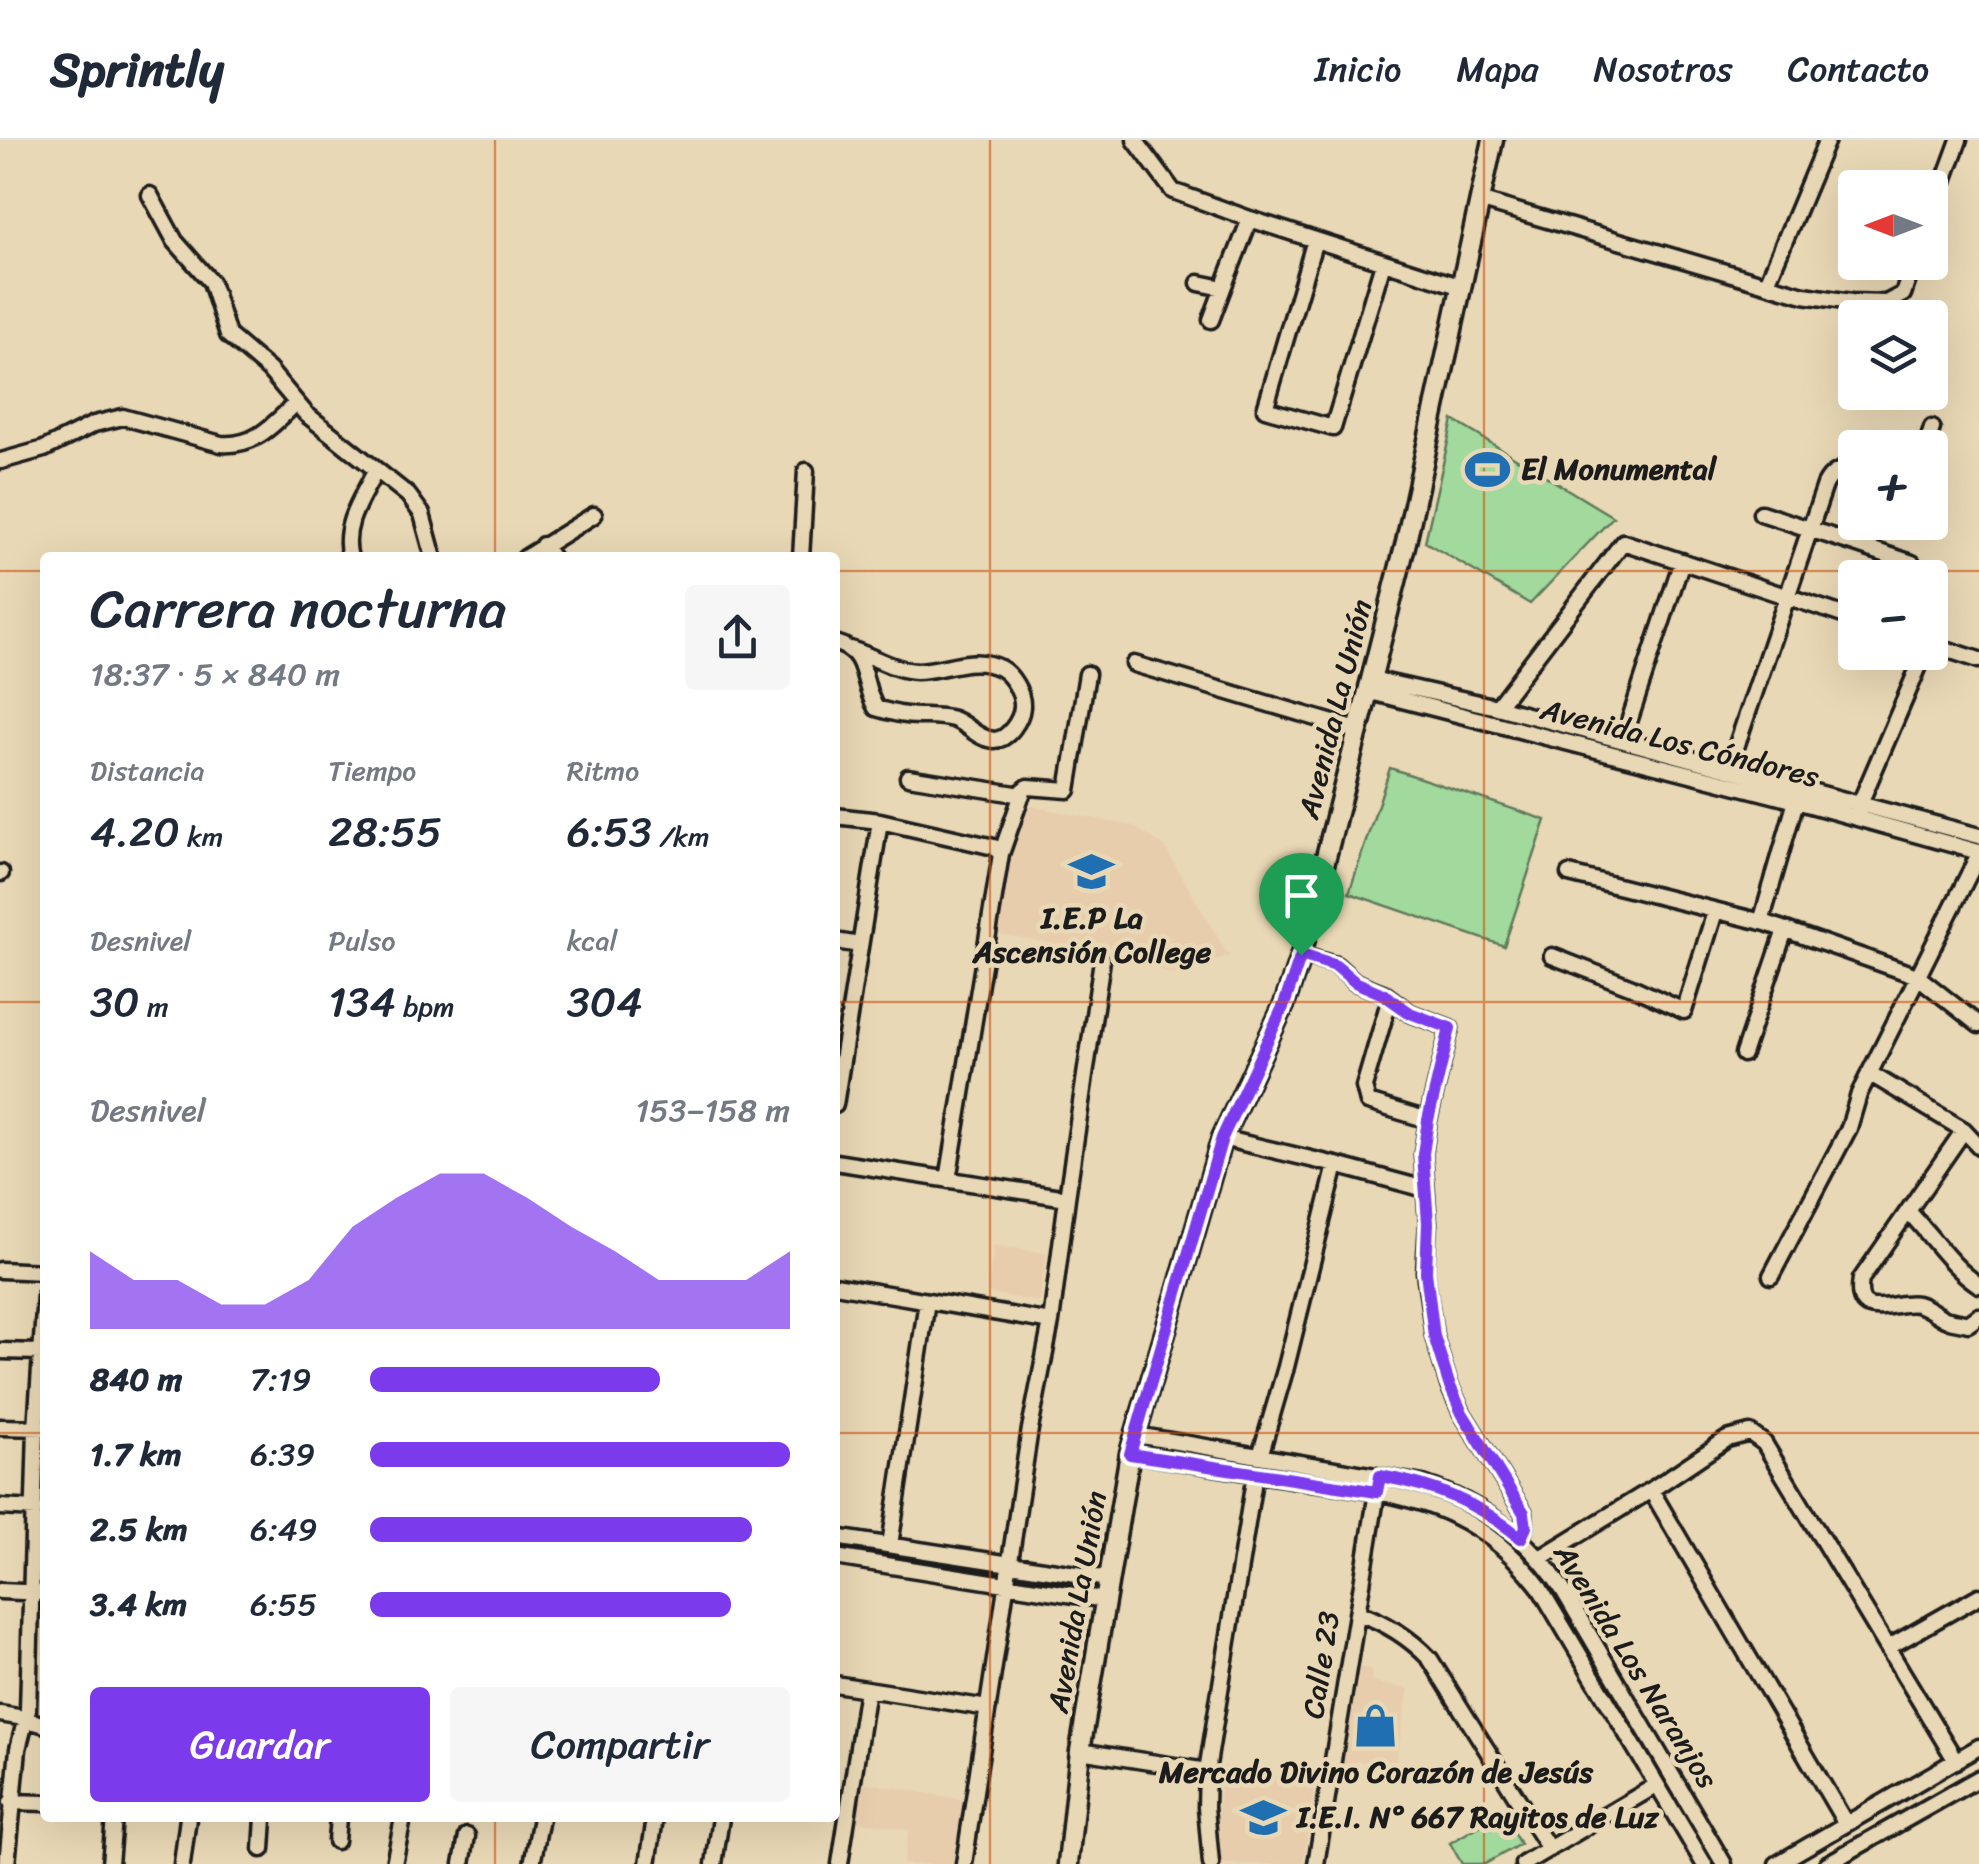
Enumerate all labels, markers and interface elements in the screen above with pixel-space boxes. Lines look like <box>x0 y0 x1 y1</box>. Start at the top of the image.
text: Sprintly <box>50 27 224 112</box>
text: Inicio <box>1315 38 1401 100</box>
text: Mapa <box>1456 38 1539 100</box>
text: Nosotros <box>1594 38 1733 100</box>
text: Contacto <box>1788 38 1929 100</box>
north arrow <box>1838 170 1948 280</box>
map controls <box>1838 170 1948 670</box>
button: layers <box>1838 300 1948 410</box>
button: + <box>1838 430 1948 540</box>
place label: El Monumental <box>1521 442 1718 496</box>
sports icon: El Monumental <box>1464 445 1512 493</box>
text: Carrera nocturna <box>90 560 506 657</box>
button: − <box>1838 560 1948 670</box>
button: share <box>685 585 790 690</box>
street label: Avenida La Unión <box>1281 593 1388 825</box>
text: 18:37 · 5 × 840 m <box>90 646 340 703</box>
street label: Avenida Los Cóndores <box>1534 682 1825 804</box>
text: Distancia <box>90 746 205 795</box>
text: Tiempo <box>328 746 416 795</box>
text: Ritmo <box>567 746 639 795</box>
text: 4.20 <box>90 795 180 869</box>
text: 28:55 <box>328 795 442 869</box>
text: 6:53 <box>567 795 652 869</box>
text: km <box>180 812 223 861</box>
text: /km <box>652 812 709 861</box>
school or university icon: I.E.P La Ascensión College <box>1068 847 1116 895</box>
pin <box>1259 853 1344 956</box>
icon: arrive <box>1274 868 1329 923</box>
place label: I.E.P La Ascensión College <box>971 891 1212 979</box>
text: Desnivel <box>90 916 191 965</box>
text: Pulso <box>328 916 395 965</box>
text: kcal <box>567 916 618 965</box>
text: 30 <box>90 965 140 1039</box>
text: 134 <box>328 965 396 1039</box>
text: 304 <box>567 965 643 1039</box>
text: m <box>140 982 168 1031</box>
text: bpm <box>396 982 455 1031</box>
text: Desnivel <box>90 1082 206 1139</box>
text: 153–158 m <box>636 1082 790 1139</box>
text: 840 m <box>90 1351 182 1408</box>
text: 7:19 <box>250 1351 311 1408</box>
text: 1.7 km <box>90 1426 182 1483</box>
text: 6:39 <box>250 1426 315 1483</box>
street label: Avenida La Unión <box>1031 1487 1123 1718</box>
text: 2.5 km <box>90 1501 188 1558</box>
text: 6:49 <box>250 1501 318 1558</box>
street label: Avenida Los Naranjos <box>1538 1531 1734 1800</box>
text: 3.4 km <box>90 1576 187 1633</box>
text: 6:55 <box>250 1576 317 1633</box>
street label: Calle 23 <box>1286 1607 1356 1723</box>
button: Guardar <box>90 1687 430 1802</box>
button: Compartir <box>450 1687 790 1802</box>
shop icon: Mercado Divino Corazón de Jesús <box>1352 1701 1400 1749</box>
place label: Mercado Divino Corazón de Jesús <box>1158 1745 1594 1799</box>
place label: I.E.I. N° 667 Rayitos de Luz <box>1295 1790 1660 1844</box>
school or university icon: I.E.I. N° 667 Rayitos de Luz <box>1240 1793 1288 1841</box>

